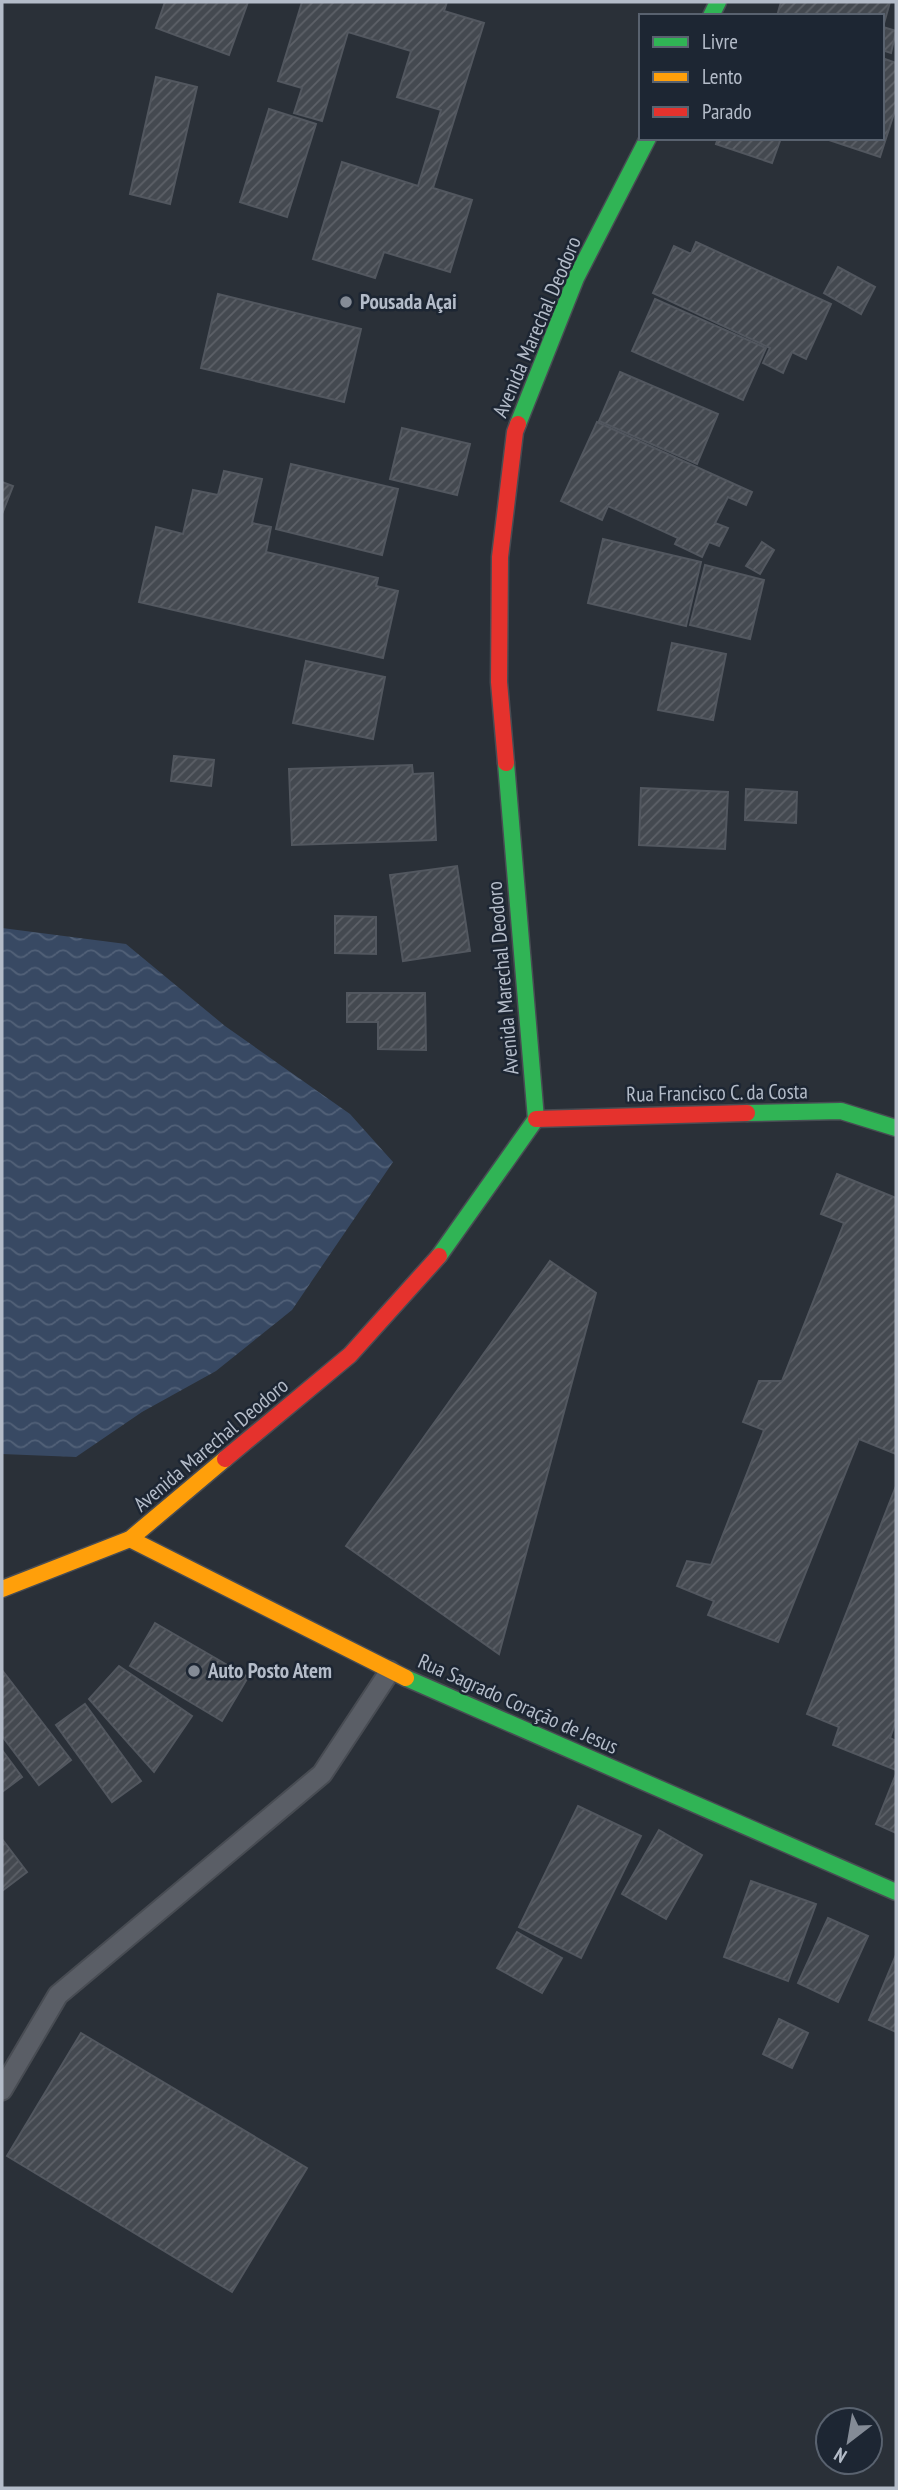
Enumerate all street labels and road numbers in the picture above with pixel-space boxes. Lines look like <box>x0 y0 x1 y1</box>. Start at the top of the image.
street label: Avenida Marechal Deodoro <box>486 232 587 421</box>
street label: Avenida Marechal Deodoro <box>481 880 524 1076</box>
street label: Rua Francisco C. da Costa <box>626 1077 808 1108</box>
street label: Avenida Marechal Deodoro <box>128 1372 294 1517</box>
street label: Rua Sagrado Coração de Jesus <box>414 1647 622 1760</box>

